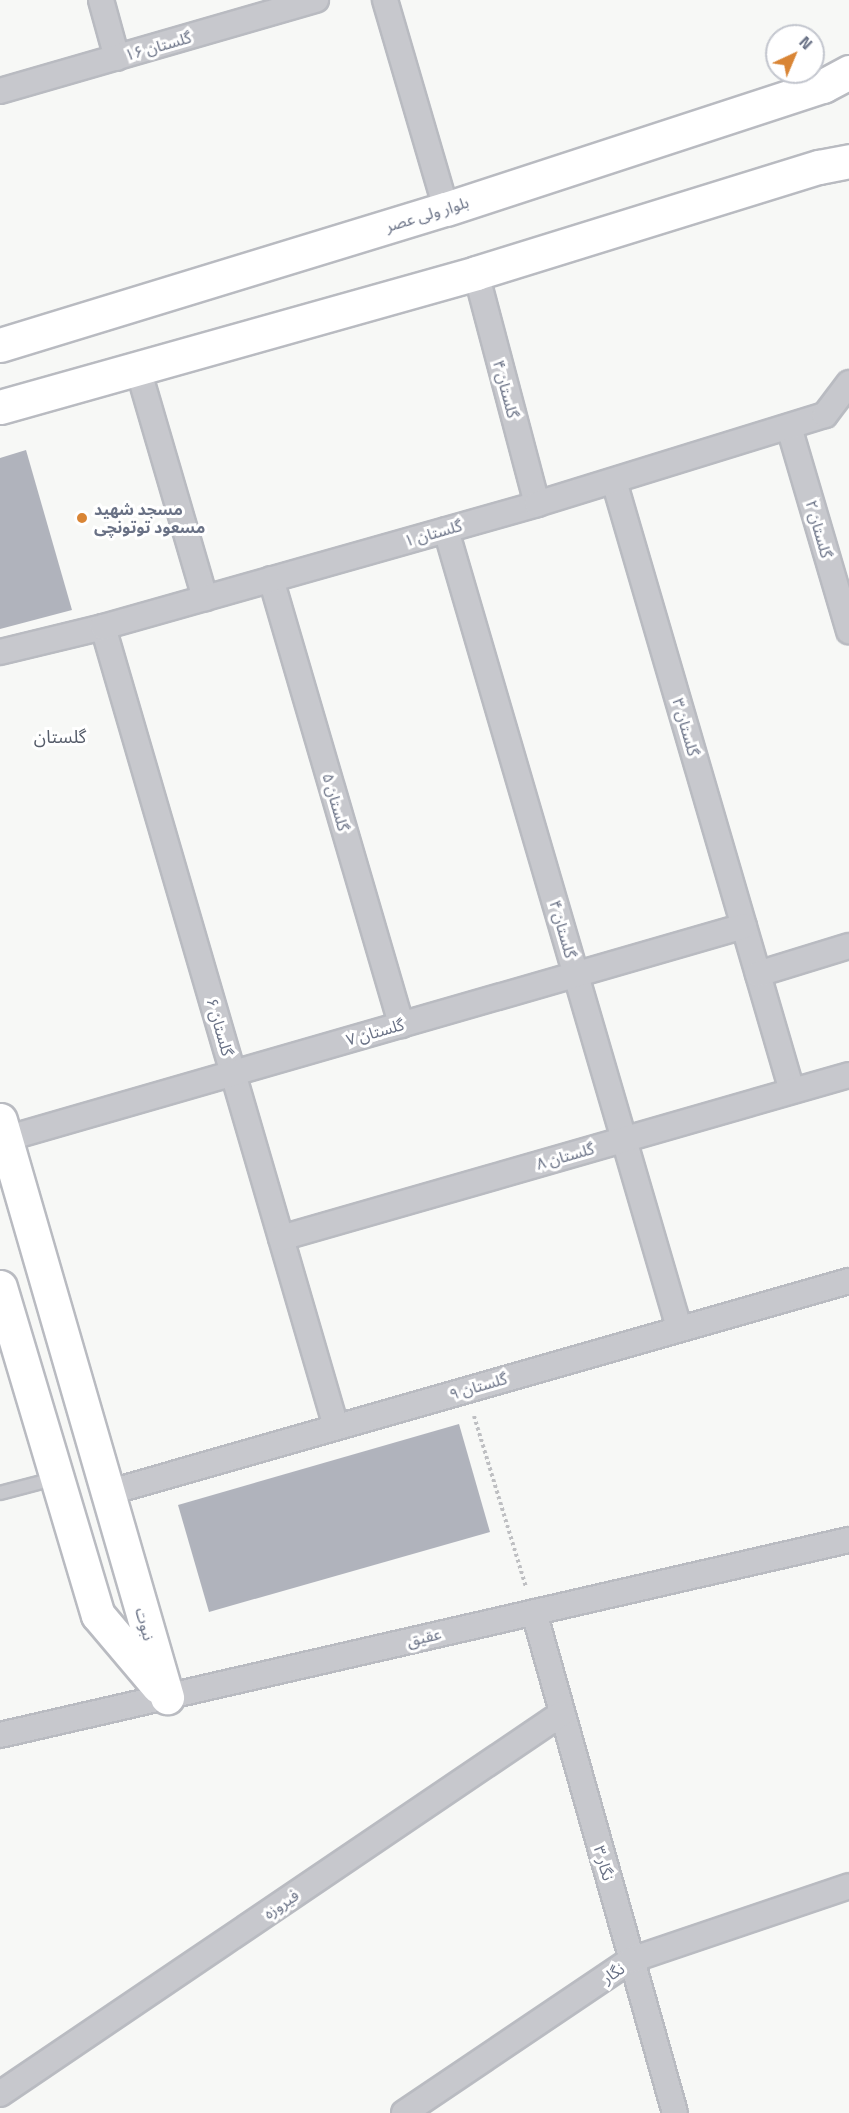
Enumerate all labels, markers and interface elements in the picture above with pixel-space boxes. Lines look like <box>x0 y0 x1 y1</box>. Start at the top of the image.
north arrow <box>765 24 825 84</box>
street label: گلستان ۱۶ <box>122 27 194 65</box>
text: N <box>794 30 818 55</box>
street label: بلوار ولی عصر <box>383 192 471 236</box>
street label: گلستان ۴ <box>489 358 523 420</box>
street label: گلستان ۲ <box>802 498 836 560</box>
place label: مسجد شهید مسعود توتونچی <box>94 499 205 537</box>
marker: مسجد شهید مسعود توتونچی <box>75 511 89 525</box>
street label: گلستان ۱ <box>402 516 464 550</box>
street label: گلستان ۳ <box>669 696 703 758</box>
district label: گلستان <box>34 726 86 748</box>
street label: گلستان ۵ <box>319 771 353 833</box>
street label: گلستان ۴ <box>546 898 580 960</box>
street label: گلستان ۶ <box>203 996 237 1058</box>
street label: گلستان ۷ <box>344 1015 406 1049</box>
street label: گلستان ۸ <box>534 1139 596 1173</box>
street label: گلستان ۹ <box>447 1369 509 1403</box>
street label: نبوت <box>131 1605 159 1643</box>
street label: عقیق <box>405 1624 443 1650</box>
street label: نگار ۳ <box>590 1843 618 1883</box>
street label: فیروزه <box>260 1885 302 1923</box>
street label: نگار <box>598 1959 628 1987</box>

